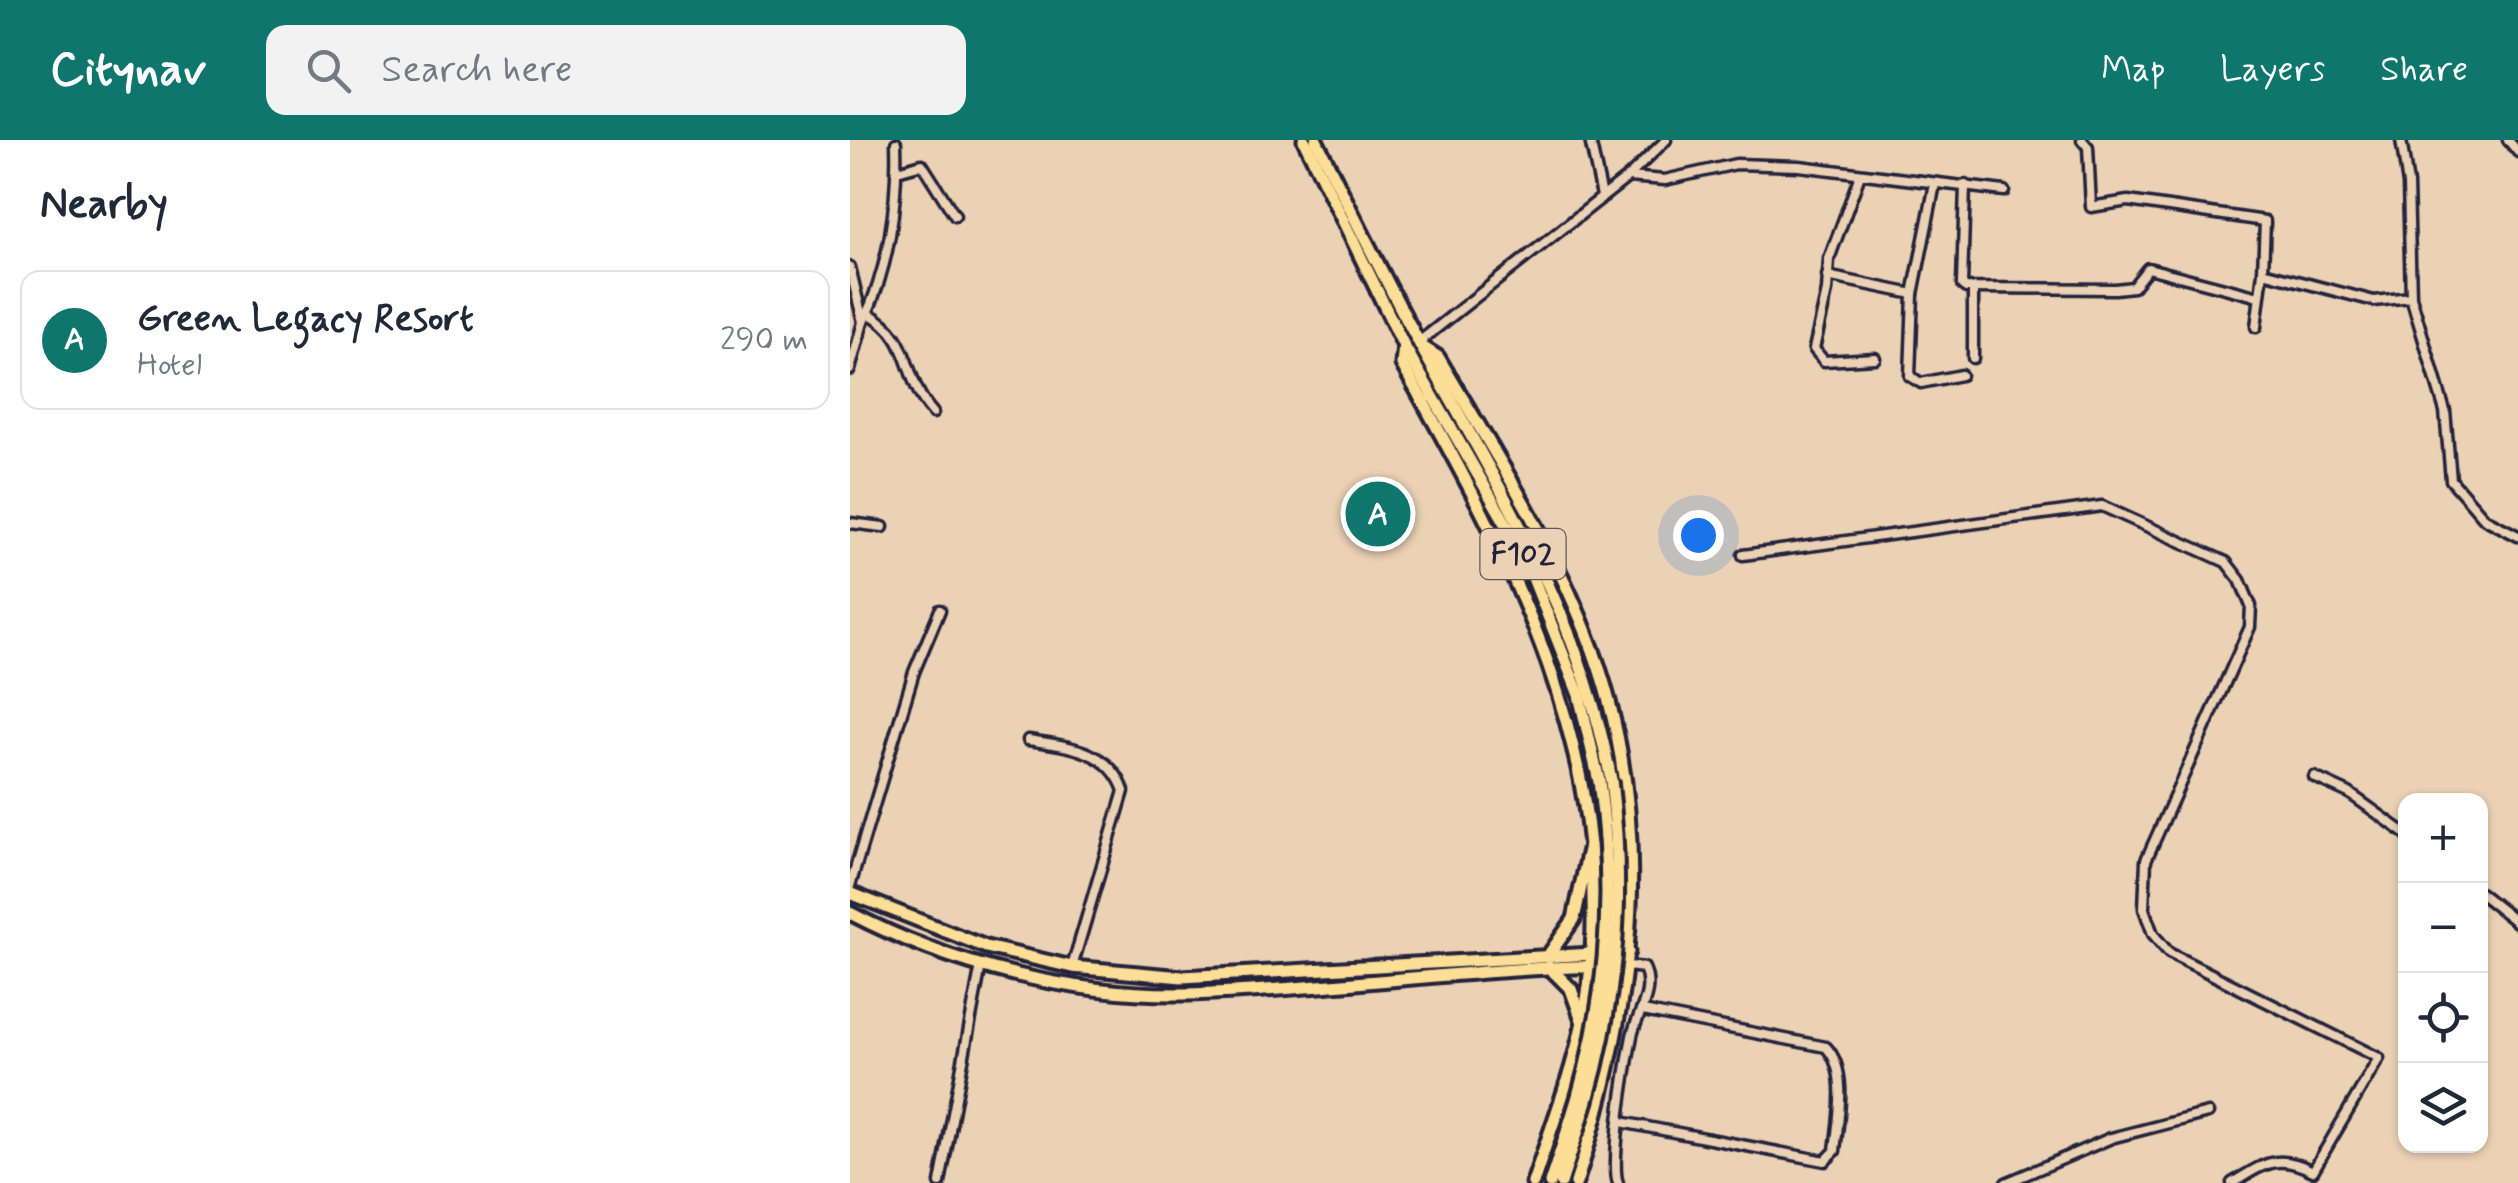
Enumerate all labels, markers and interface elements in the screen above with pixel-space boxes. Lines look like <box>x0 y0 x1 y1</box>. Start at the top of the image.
search box <box>266 25 966 115</box>
text: Citynav <box>50 39 206 102</box>
icon: search <box>301 43 356 98</box>
text: Search here <box>381 46 572 95</box>
text: Map <box>2101 47 2165 93</box>
text: Layers <box>2220 47 2325 93</box>
text: Share <box>2380 47 2468 93</box>
text: Nearby <box>40 178 168 233</box>
text: Green Legacy Resort <box>137 295 474 344</box>
text: A <box>64 319 85 361</box>
text: 290 m <box>720 319 808 361</box>
text: Hotel <box>137 344 202 386</box>
pin: A <box>1346 476 1410 552</box>
your location <box>1673 510 1724 561</box>
road number: F102 <box>1480 529 1566 579</box>
map controls <box>2398 793 2488 1153</box>
button: + <box>2398 793 2488 883</box>
button: − <box>2398 883 2488 973</box>
button: locate <box>2398 973 2488 1063</box>
button: layers <box>2398 1063 2488 1153</box>

